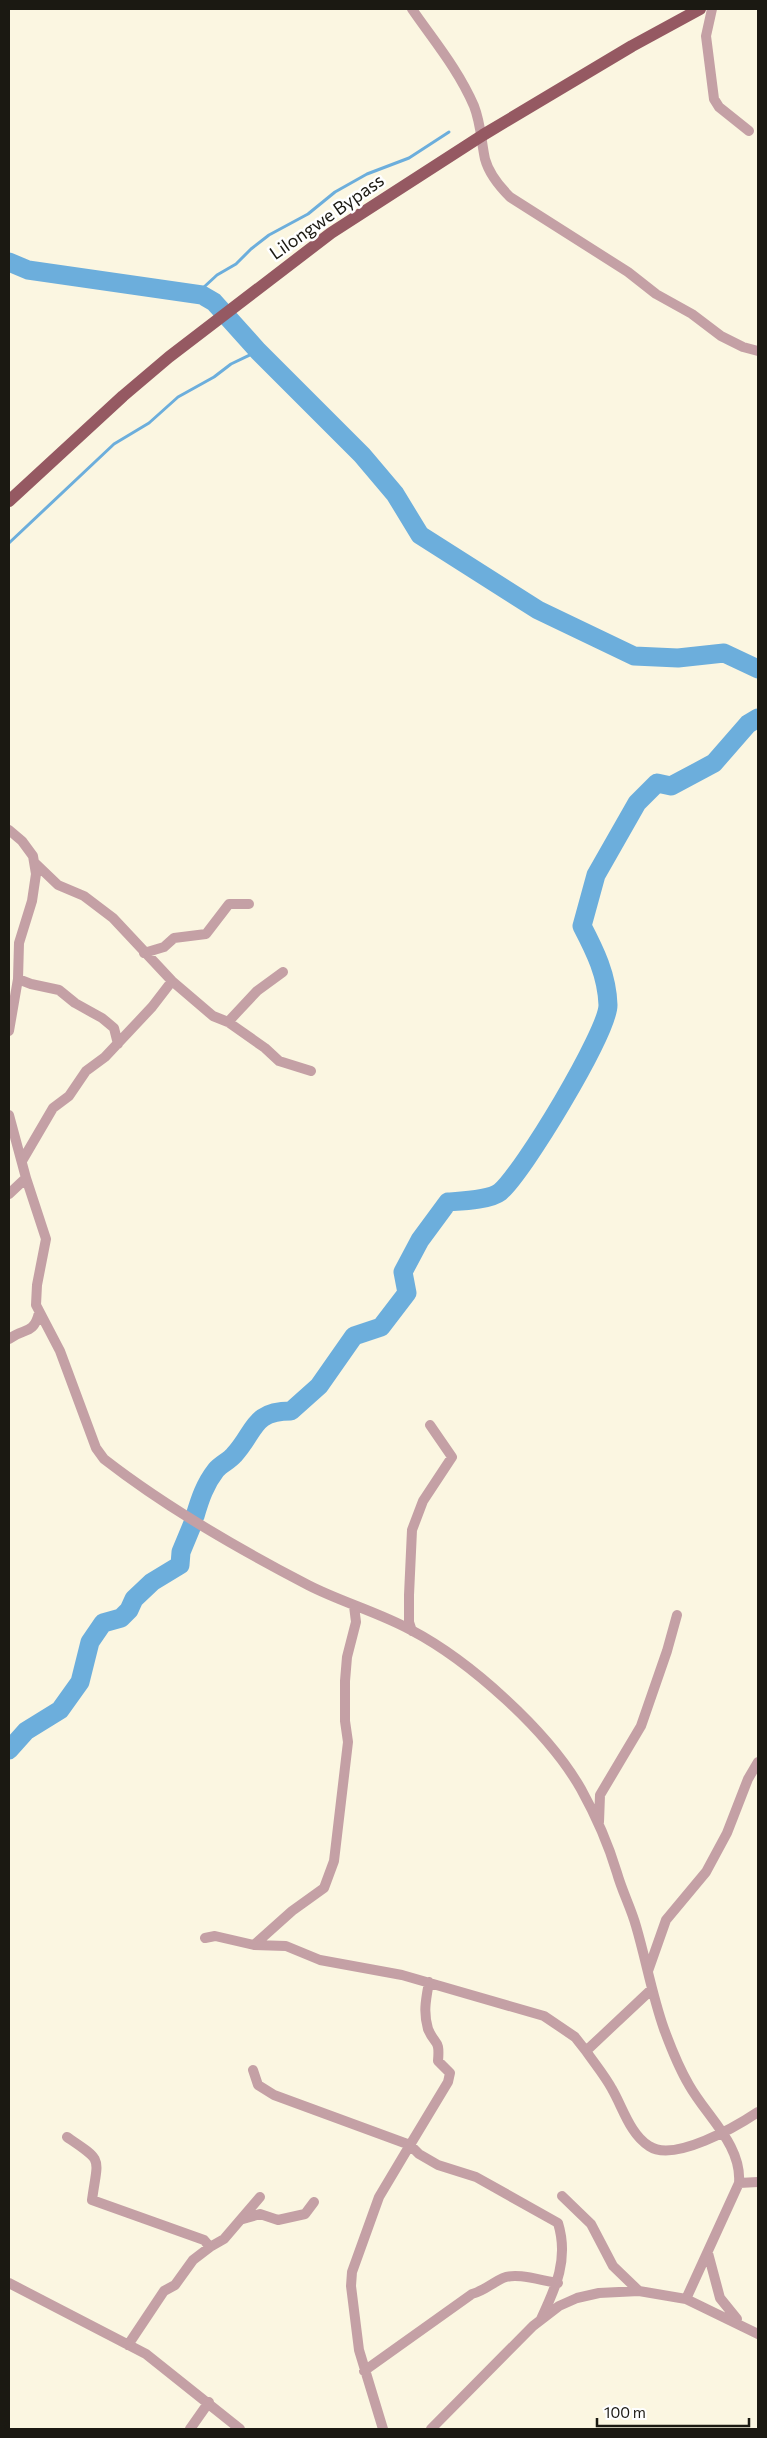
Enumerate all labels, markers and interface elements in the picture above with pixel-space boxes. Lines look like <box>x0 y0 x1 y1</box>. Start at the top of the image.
street label: Lilongwe Bypass <box>265 169 388 264</box>
scale bar <box>597 2396 750 2428</box>
text: 100 m <box>604 2403 646 2421</box>

